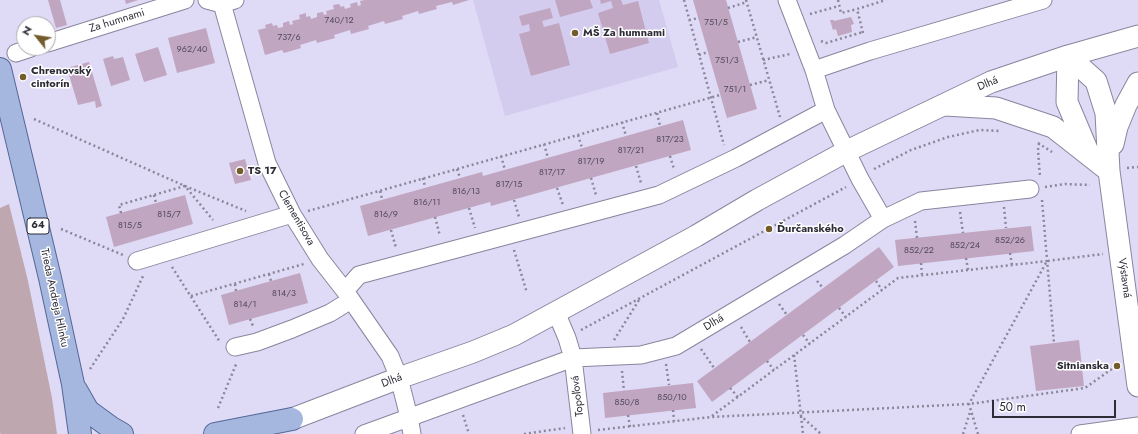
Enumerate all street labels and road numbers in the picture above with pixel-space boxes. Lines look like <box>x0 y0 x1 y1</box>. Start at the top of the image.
street label: Za humnami <box>88 6 146 36</box>
street label: Dlhá <box>976 74 1000 94</box>
street label: Clementisova <box>275 188 317 248</box>
road number: 64 <box>27 218 49 234</box>
street label: Trieda Andreja Hlinku <box>37 247 71 349</box>
street label: Výstavná <box>1115 257 1133 299</box>
street label: Dlhá <box>702 312 726 334</box>
street label: Dlhá <box>380 371 404 391</box>
street label: Topoľová <box>569 375 587 417</box>

